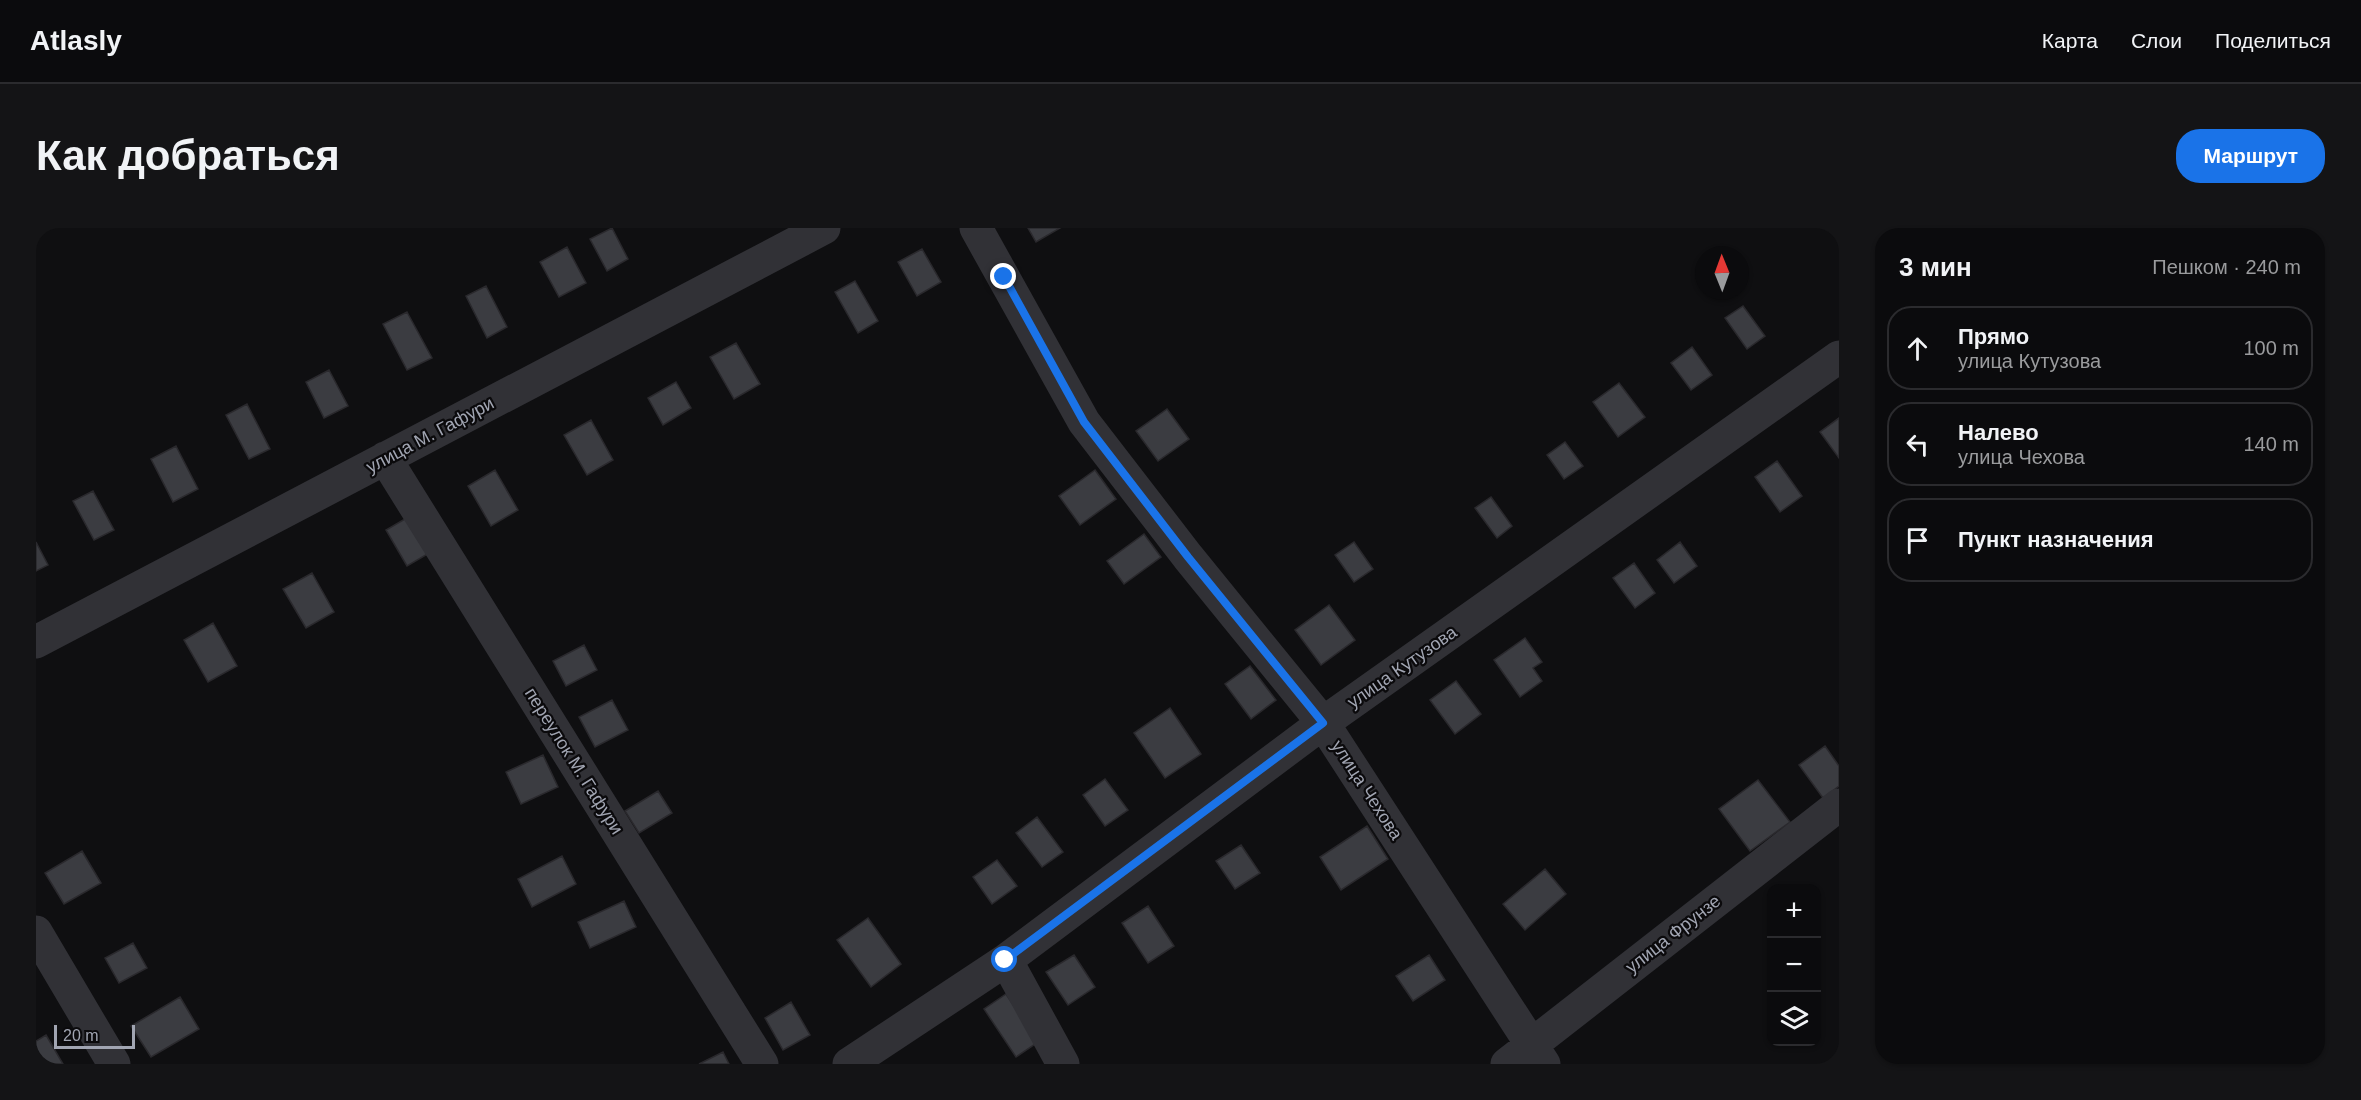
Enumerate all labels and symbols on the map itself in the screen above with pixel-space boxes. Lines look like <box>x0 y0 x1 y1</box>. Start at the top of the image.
north arrow <box>1695 246 1749 300</box>
route end <box>990 263 1016 289</box>
street label: улица М. Гафури <box>363 393 497 477</box>
street label: улица Кутузова <box>1343 621 1461 712</box>
street label: переулок М. Гафури <box>521 684 627 838</box>
street label: улица Чехова <box>1327 737 1407 844</box>
street label: улица Фрунзе <box>1622 891 1724 977</box>
route start <box>991 946 1017 972</box>
scale bar <box>54 1022 135 1050</box>

